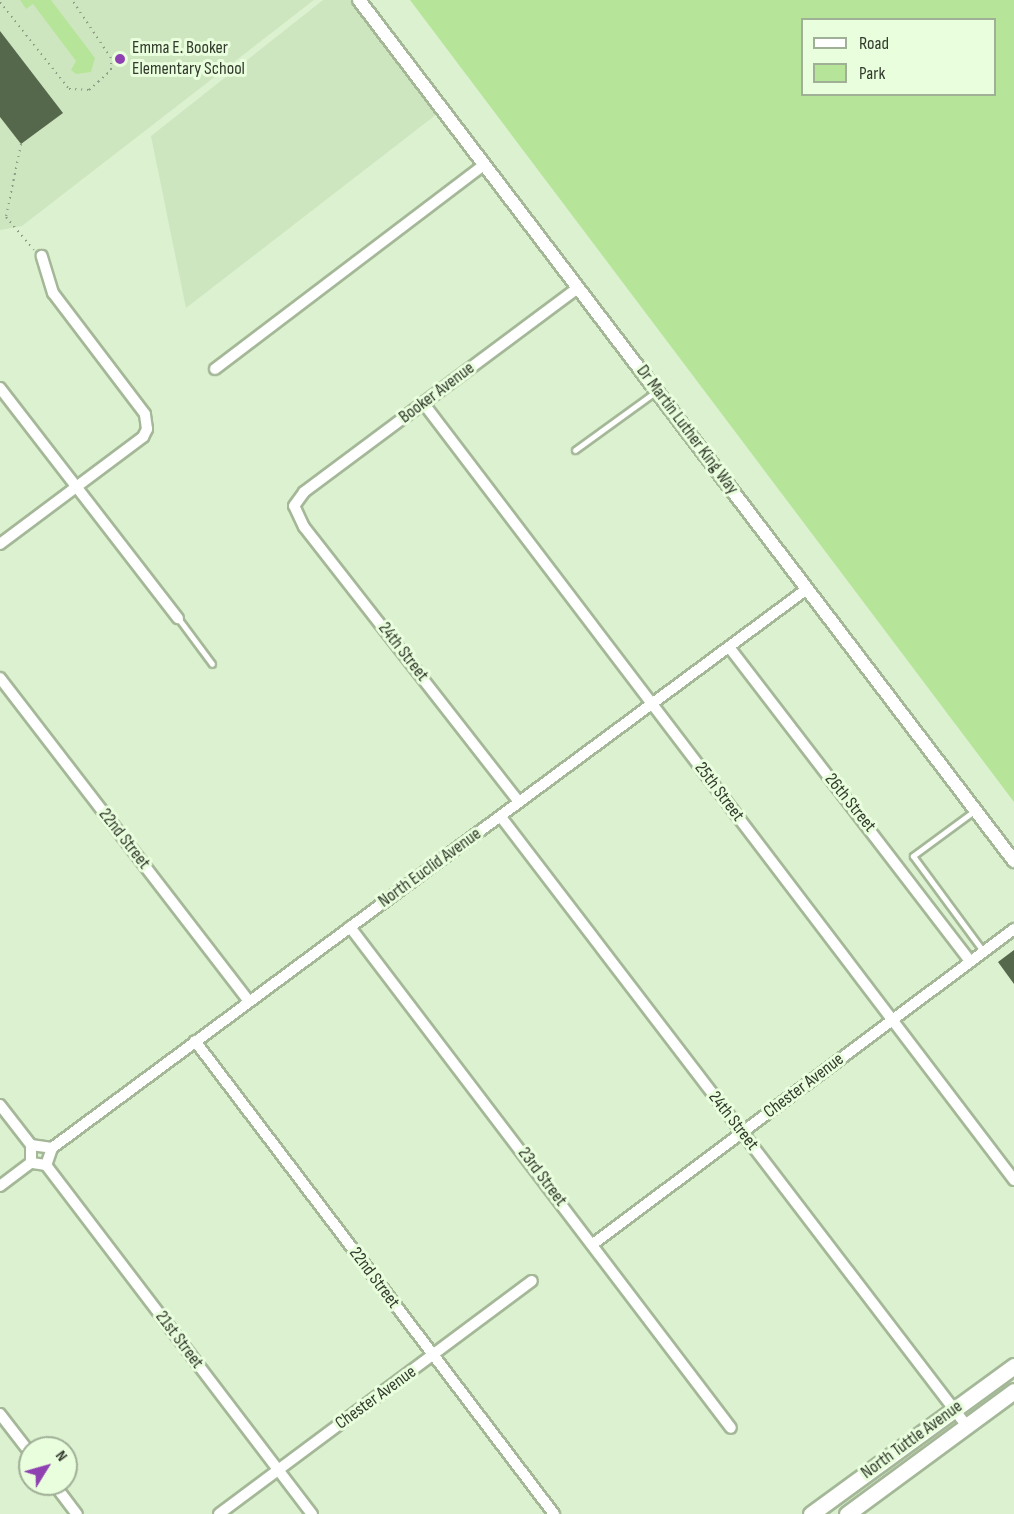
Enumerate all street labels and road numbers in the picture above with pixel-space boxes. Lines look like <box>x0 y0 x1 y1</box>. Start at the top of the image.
street label: Booker Avenue <box>395 358 479 428</box>
street label: Dr Martin Luther King Way <box>631 361 743 499</box>
street label: 24th Street <box>373 618 433 686</box>
street label: 25th Street <box>690 758 748 826</box>
street label: 26th Street <box>820 769 880 837</box>
street label: 22nd Street <box>94 804 154 874</box>
street label: North Euclid Avenue <box>374 824 486 912</box>
street label: Chester Avenue <box>760 1049 848 1123</box>
street label: 24th Street <box>703 1087 763 1155</box>
street label: 23rd Street <box>513 1143 571 1211</box>
street label: 22nd Street <box>344 1243 404 1313</box>
street label: 21st Street <box>150 1307 208 1373</box>
street label: Chester Avenue <box>331 1361 421 1435</box>
street label: North Tuttle Avenue <box>857 1396 967 1484</box>

